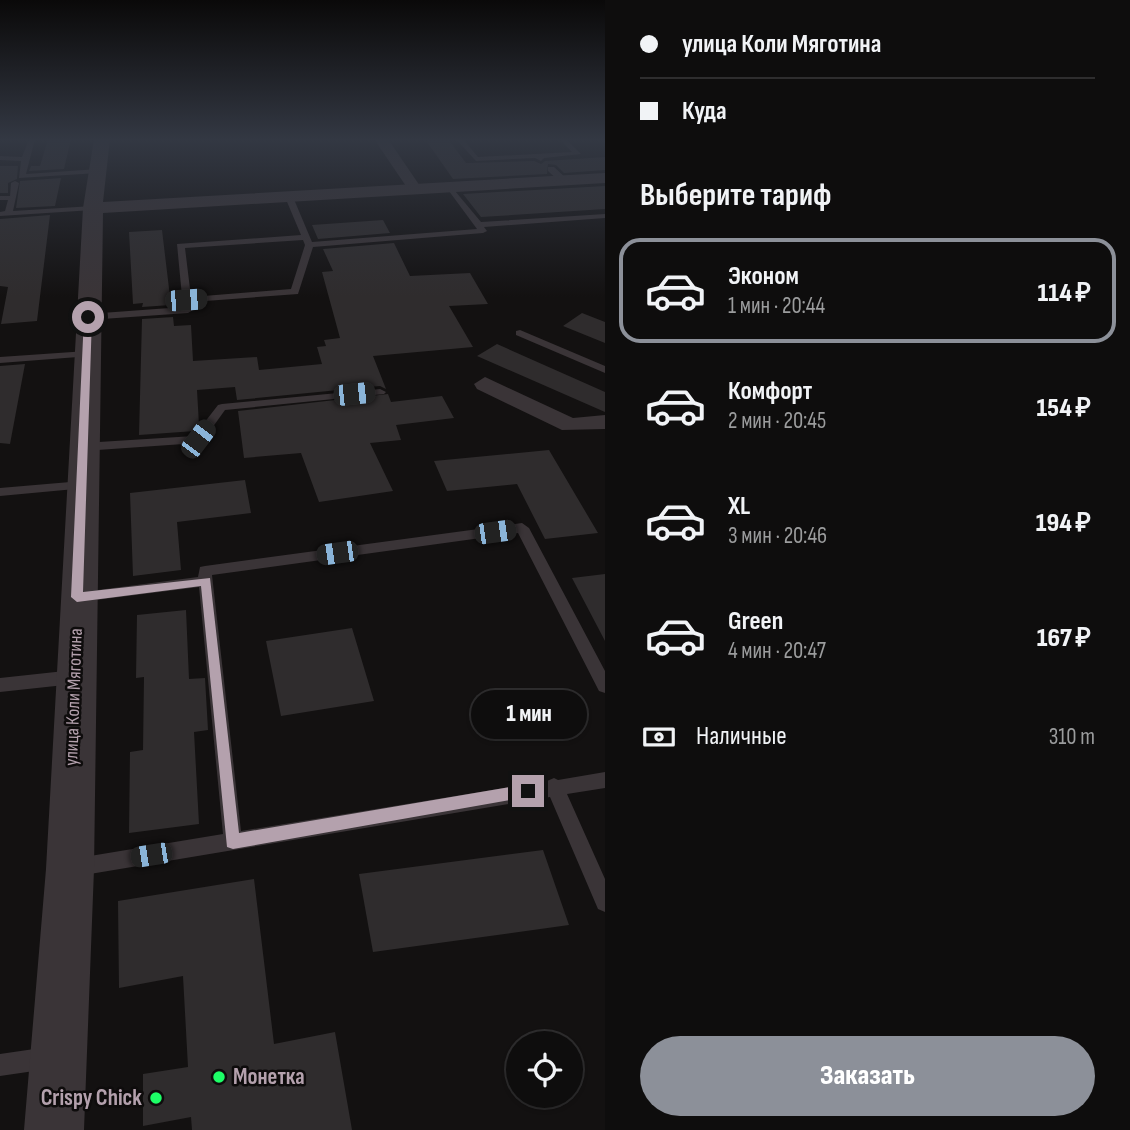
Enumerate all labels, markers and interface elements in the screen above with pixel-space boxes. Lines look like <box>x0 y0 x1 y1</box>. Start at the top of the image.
text: улица Коли Мяготина <box>682 29 881 60</box>
text: Куда <box>682 96 727 127</box>
text: Выберите тариф <box>640 176 831 215</box>
icon: car <box>644 259 707 322</box>
text: Эконом <box>728 261 799 292</box>
text: 114 ₽ <box>1038 278 1091 309</box>
car <box>165 288 208 312</box>
text: 1 мин · 20:44 <box>728 292 825 320</box>
route start <box>72 301 104 333</box>
icon: car <box>644 374 707 437</box>
text: Комфорт <box>728 376 812 407</box>
car <box>333 381 376 407</box>
text: 154 ₽ <box>1037 393 1091 424</box>
text: 2 мин · 20:45 <box>728 407 826 435</box>
car <box>177 416 220 462</box>
icon: car <box>644 489 707 552</box>
text: XL <box>728 491 750 522</box>
text: 194 ₽ <box>1036 508 1091 539</box>
car <box>473 519 518 545</box>
text: 3 мин · 20:46 <box>728 522 827 550</box>
car <box>315 540 360 566</box>
icon: car <box>644 604 707 667</box>
text: Green <box>728 606 783 637</box>
text: 167 ₽ <box>1037 623 1091 654</box>
street label: улица Коли Мяготина <box>60 628 88 766</box>
text: 4 мин · 20:47 <box>728 637 826 665</box>
callout: 1 мин <box>470 690 586 738</box>
text: 1 мин <box>506 700 552 728</box>
icon: cash <box>640 718 678 756</box>
text: Наличные <box>696 721 787 752</box>
text: 310 m <box>1049 723 1095 751</box>
route end <box>512 775 544 807</box>
car <box>129 841 174 869</box>
map controls <box>506 1031 583 1108</box>
button: locate <box>506 1031 583 1108</box>
button: Заказать <box>640 1036 1095 1116</box>
place label: Монетка <box>233 1063 305 1091</box>
marker: Монетка <box>211 1069 227 1085</box>
place label: Crispy Chick <box>41 1084 142 1112</box>
marker: Crispy Chick <box>148 1090 164 1106</box>

